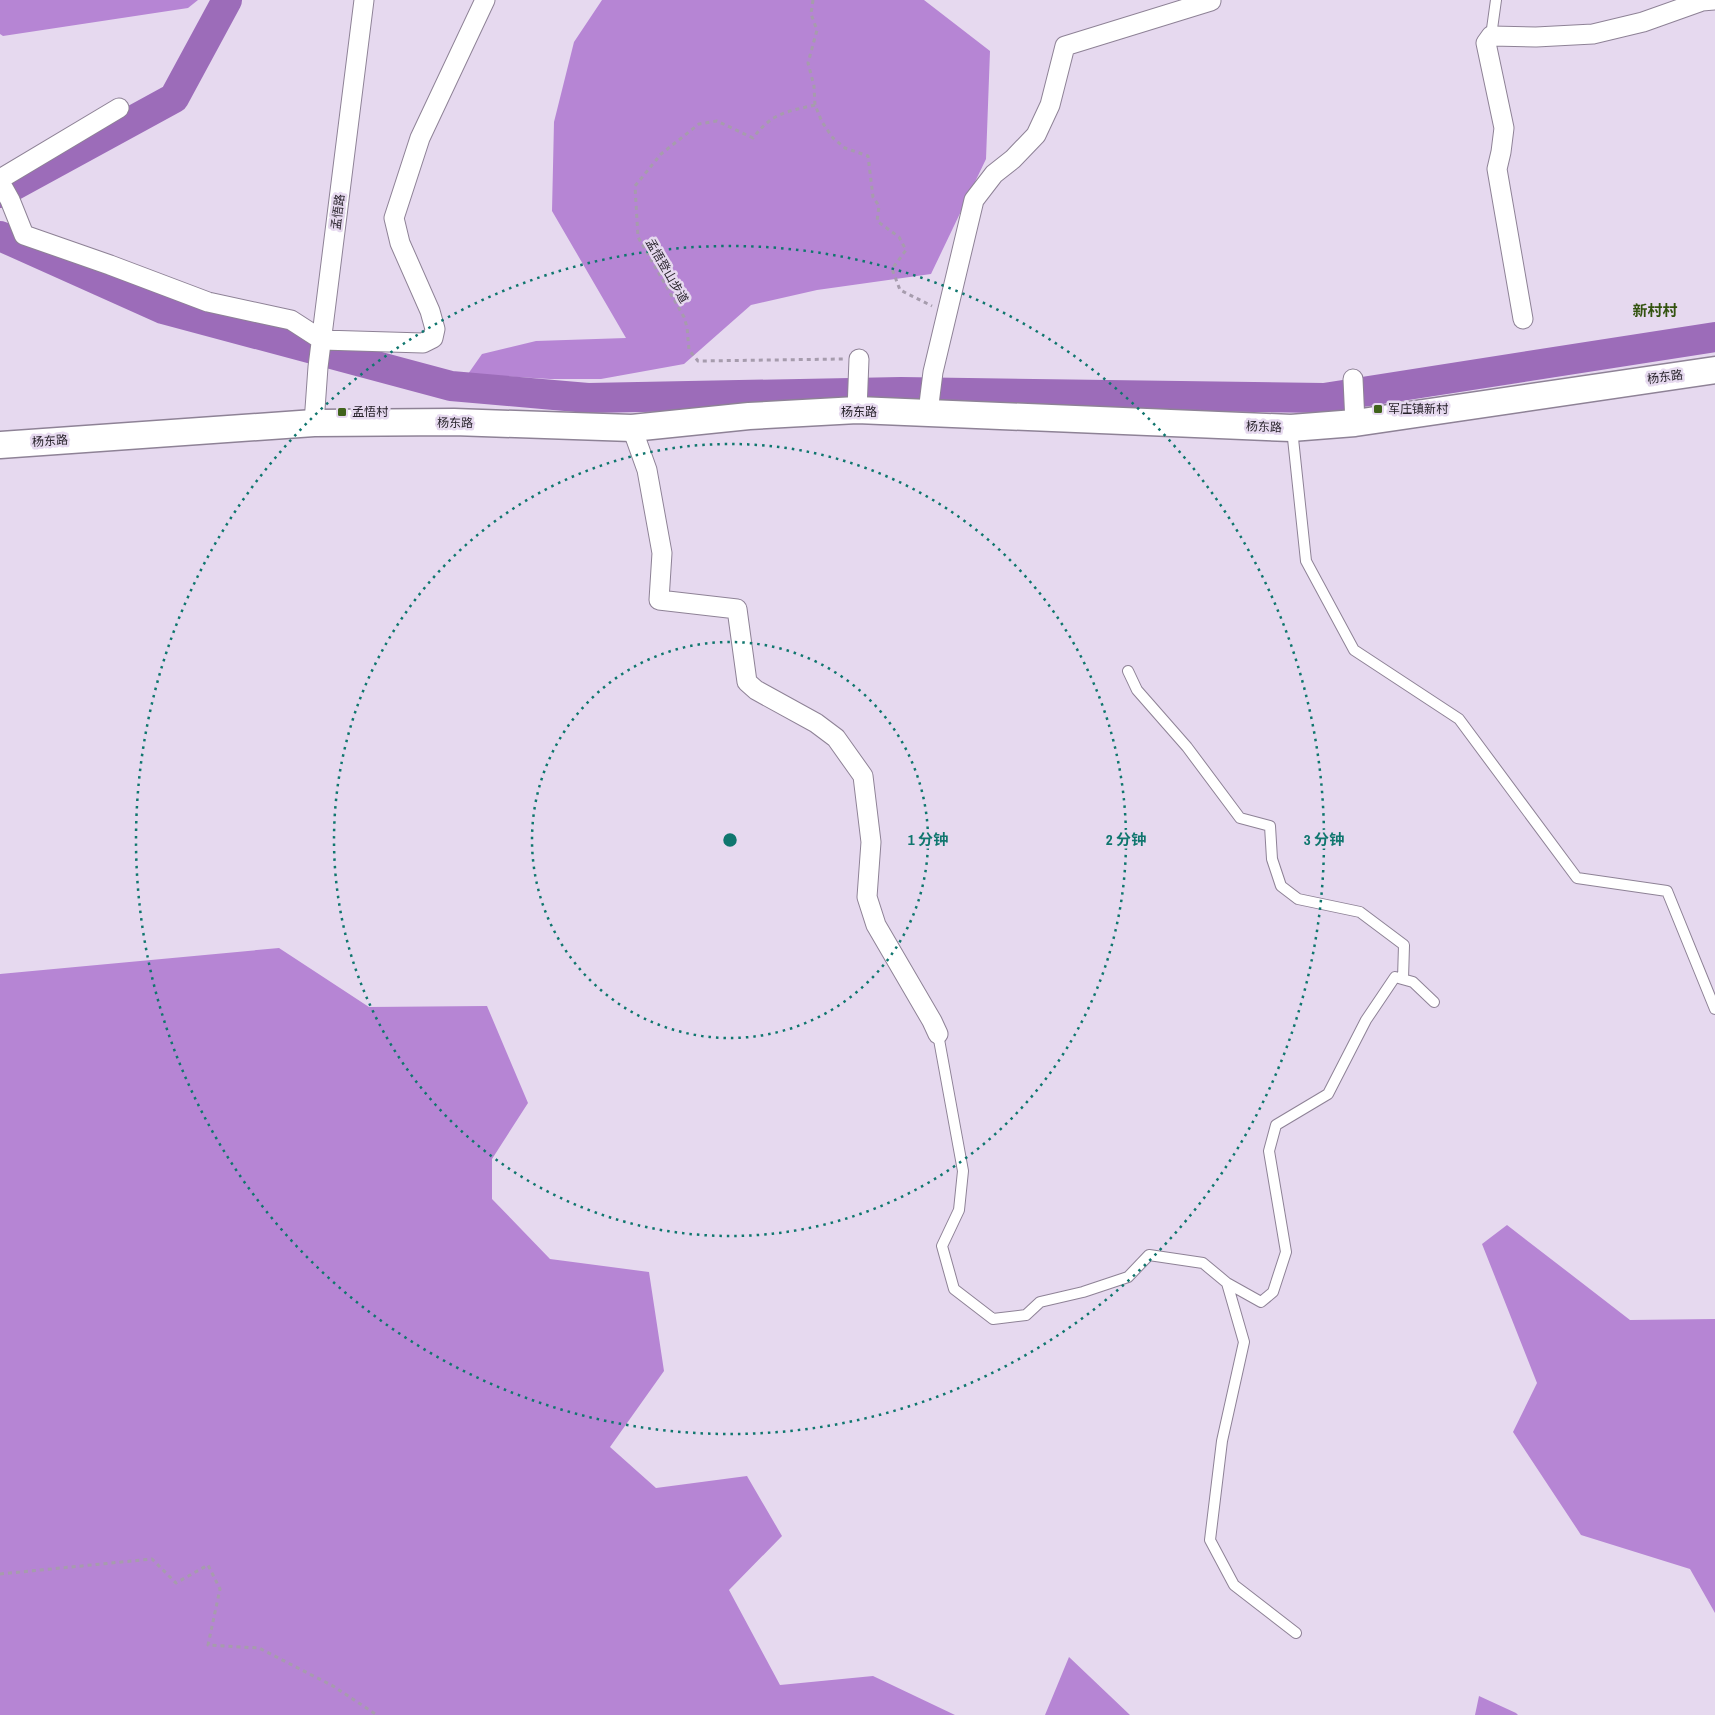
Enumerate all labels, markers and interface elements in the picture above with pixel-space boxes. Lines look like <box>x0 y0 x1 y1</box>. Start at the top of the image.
street label: 孟悟路 <box>328 193 348 231</box>
street label: 孟悟登山步道 <box>642 236 692 306</box>
district label: 新村村 <box>1632 300 1678 321</box>
street label: 杨东路 <box>1646 367 1684 387</box>
place label: 军庄镇新村 <box>1388 401 1449 417</box>
marker: 军庄镇新村 <box>1372 403 1384 415</box>
place label: 孟悟村 <box>352 404 389 420</box>
street label: 杨东路 <box>841 404 877 420</box>
marker: 孟悟村 <box>336 406 348 418</box>
street label: 杨东路 <box>437 415 473 431</box>
street label: 杨东路 <box>1246 418 1282 436</box>
street label: 杨东路 <box>31 432 69 450</box>
text: 1 分钟 <box>908 829 948 850</box>
text: 2 分钟 <box>1106 829 1146 850</box>
text: 3 分钟 <box>1304 829 1344 850</box>
centre of rings <box>721 831 739 849</box>

